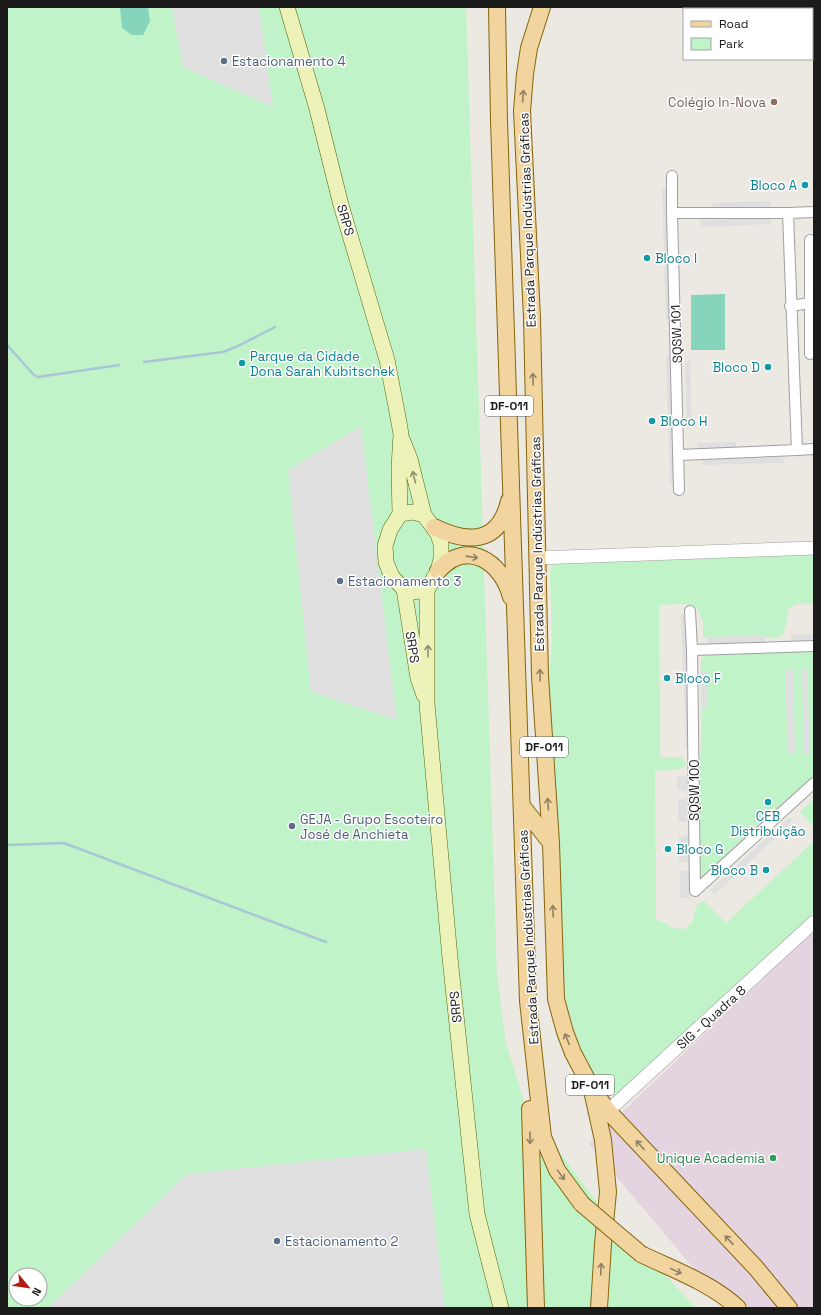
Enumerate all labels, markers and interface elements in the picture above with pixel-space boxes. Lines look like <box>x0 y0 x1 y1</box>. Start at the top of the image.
legend <box>683 8 813 60</box>
text: Road <box>719 16 748 32</box>
text: Park <box>719 36 744 52</box>
place label: Estacionamento 4 <box>232 53 346 70</box>
marker: Estacionamento 4 <box>219 56 229 66</box>
one-way arrow <box>520 90 527 103</box>
place label: Colégio In-Nova <box>668 94 767 111</box>
marker: Colégio In-Nova <box>769 97 779 107</box>
street label: Estrada Parque Indústrias Gráficas <box>515 112 540 328</box>
place label: Bloco A <box>750 177 797 194</box>
marker: Bloco A <box>800 180 810 190</box>
street label: SRPS <box>333 202 358 238</box>
place label: Bloco I <box>655 250 697 267</box>
marker: Bloco I <box>642 253 652 263</box>
street label: SQSW 101 <box>667 304 686 363</box>
place label: Parque da Cidade Dona Sarah Kubitschek <box>250 348 395 380</box>
marker: Parque da Cidade Dona Sarah Kubitschek <box>237 358 247 368</box>
place label: Bloco D <box>712 359 760 376</box>
marker: Bloco D <box>763 362 773 372</box>
one-way arrow <box>529 373 537 386</box>
road number: DF-011 <box>485 396 533 416</box>
place label: Bloco H <box>660 413 708 430</box>
marker: Bloco H <box>647 416 657 426</box>
street label: Estrada Parque Indústrias Gráficas <box>527 436 548 652</box>
one-way arrow <box>410 471 418 484</box>
one-way arrow <box>465 553 478 560</box>
place label: Estacionamento 3 <box>348 573 461 590</box>
marker: Estacionamento 3 <box>335 576 345 586</box>
street label: SRPS <box>402 630 423 664</box>
one-way arrow <box>424 645 432 658</box>
one-way arrow <box>537 669 544 682</box>
place label: Bloco F <box>675 670 721 687</box>
marker: Bloco F <box>662 673 672 683</box>
road number: DF-011 <box>520 737 568 757</box>
street label: SQSW 100 <box>686 759 703 821</box>
marker: CEB Distribuição <box>763 797 773 807</box>
one-way arrow <box>544 798 551 811</box>
place label: CEB Distribuição <box>730 808 806 840</box>
place label: GEJA - Grupo Escoteiro José de Anchieta <box>300 811 443 843</box>
marker: GEJA - Grupo Escoteiro José de Anchieta <box>287 821 297 831</box>
street label: Estrada Parque Indústrias Gráficas <box>514 829 543 1045</box>
place label: Bloco G <box>676 841 724 858</box>
marker: Bloco G <box>663 844 673 854</box>
place label: Bloco B <box>710 862 758 879</box>
marker: Bloco B <box>761 865 771 875</box>
one-way arrow <box>549 905 557 918</box>
street label: SIG - Quadra 8 <box>673 982 750 1053</box>
street label: SRPS <box>445 990 466 1024</box>
one-way arrow <box>563 1033 571 1045</box>
road number: DF-011 <box>566 1075 614 1095</box>
one-way arrow <box>526 1131 534 1144</box>
one-way arrow <box>635 1140 645 1150</box>
place label: Unique Academia <box>657 1150 766 1167</box>
marker: Unique Academia <box>768 1153 778 1163</box>
one-way arrow <box>557 1169 565 1180</box>
place label: Estacionamento 2 <box>285 1233 398 1250</box>
one-way arrow <box>724 1235 734 1245</box>
marker: Estacionamento 2 <box>272 1236 282 1246</box>
one-way arrow <box>598 1263 605 1276</box>
north arrow <box>8 1267 48 1307</box>
one-way arrow <box>669 1268 681 1275</box>
text: N <box>29 1285 45 1298</box>

